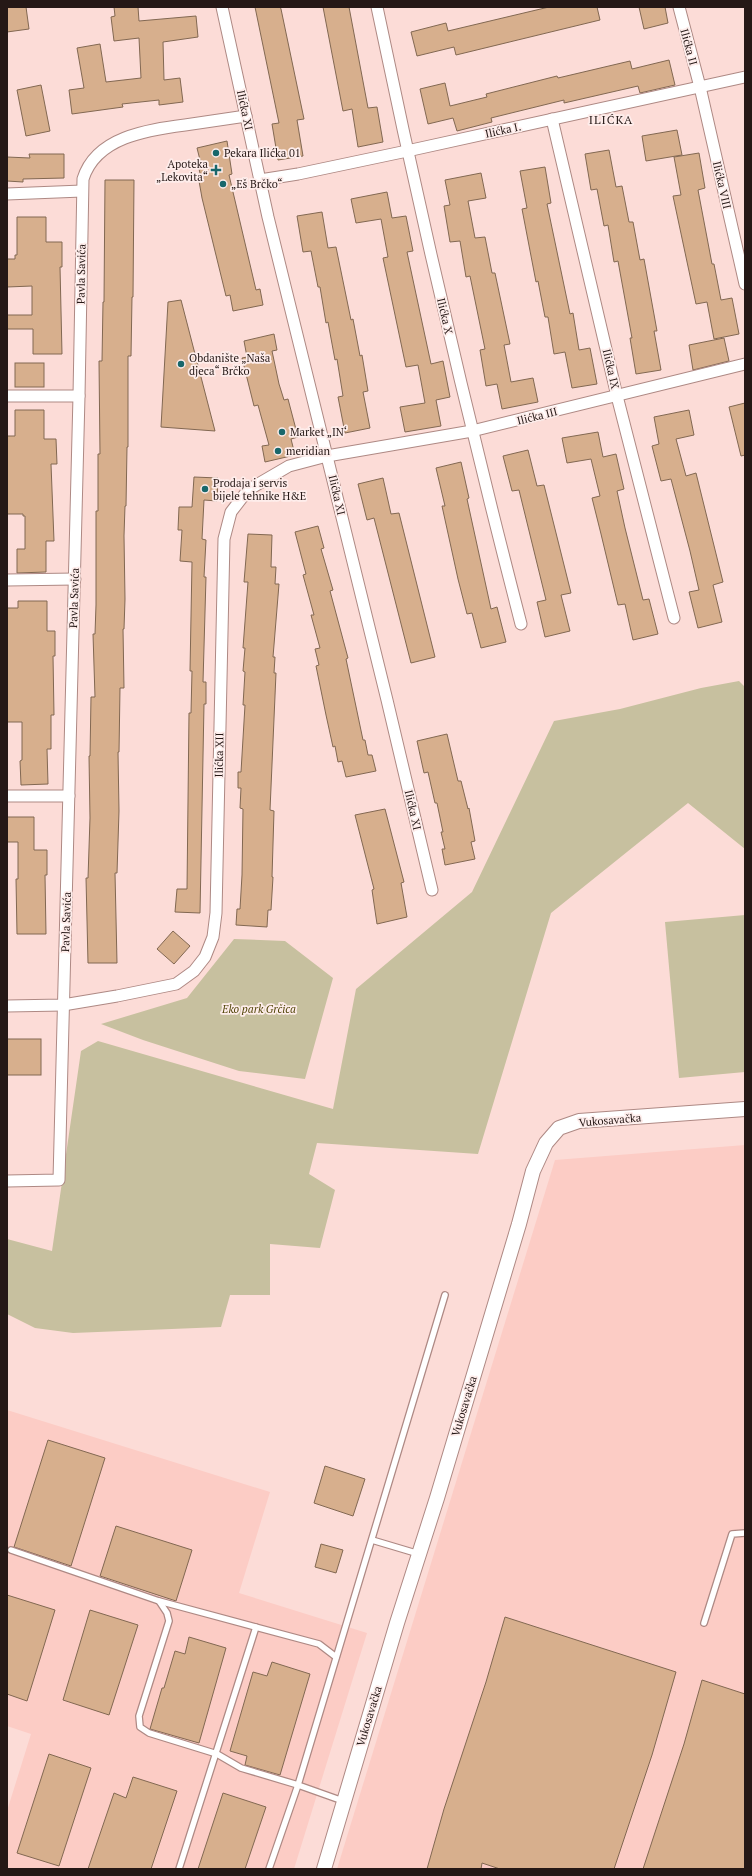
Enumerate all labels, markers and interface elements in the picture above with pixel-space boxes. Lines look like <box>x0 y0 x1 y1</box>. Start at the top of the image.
street label: Ilićka II <box>677 27 701 67</box>
street label: Ilićka XI <box>234 89 256 132</box>
district label: ILIĆKA <box>589 112 633 127</box>
street label: Ilićka I. <box>484 119 522 141</box>
place label: Pekara Ilićka 01 <box>224 146 301 160</box>
marker: Pekara Ilićka 01 <box>211 148 221 158</box>
place label: Apoteka „Lekovita“ <box>156 157 208 184</box>
street label: Ilićka VIII <box>710 160 734 210</box>
marker: Apoteka „Lekovita“ <box>211 165 221 175</box>
place label: „Eš Brčko“ <box>231 177 283 191</box>
marker: „Eš Brčko“ <box>218 179 228 189</box>
street label: Pavla Savića <box>73 243 89 304</box>
street label: Ilićka X <box>434 296 456 336</box>
street label: Ilićka IX <box>600 348 623 391</box>
place label: Obdanište „Naša djeca“ Brčko <box>189 351 271 378</box>
marker: Obdanište „Naša djeca“ Brčko <box>176 359 186 369</box>
street label: Ilićka III <box>515 404 559 428</box>
place label: Market „IN‘ <box>290 425 347 439</box>
marker: Market „IN‘ <box>277 427 287 437</box>
place label: meridian <box>286 444 331 458</box>
marker: meridian <box>273 446 283 456</box>
street label: Ilićka XI <box>326 474 348 517</box>
place label: Prodaja i servis bijele tehnike H&E <box>213 476 306 503</box>
marker: Prodaja i servis bijele tehnike H&E <box>200 484 210 494</box>
street label: Pavla Savića <box>66 567 82 628</box>
street label: Ilićka XII <box>212 732 226 777</box>
street label: Ilićka XI <box>402 789 424 832</box>
street label: Pavla Savića <box>58 891 74 952</box>
park label: Eko park Grčica <box>221 1002 296 1016</box>
street label: Vukosavačka <box>578 1110 642 1130</box>
street label: Vukosavačka <box>448 1374 480 1438</box>
street label: Vukosavačka <box>353 1684 385 1748</box>

